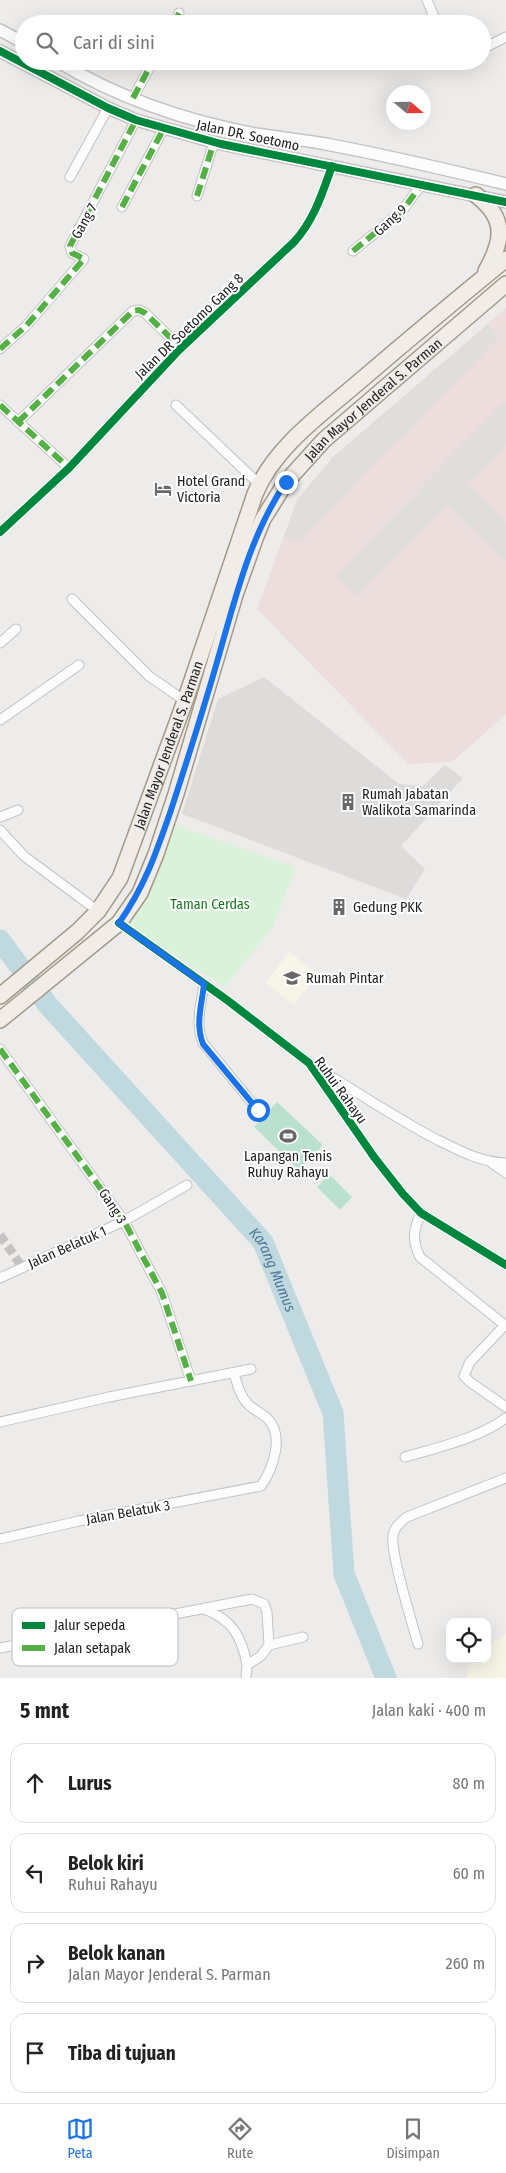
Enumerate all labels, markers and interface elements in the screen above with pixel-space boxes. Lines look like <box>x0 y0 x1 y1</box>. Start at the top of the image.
search box <box>15 15 491 70</box>
icon: search <box>33 29 61 57</box>
text: Cari di sini <box>73 31 155 54</box>
north arrow <box>386 85 431 130</box>
street label: Jalan DR. Soetomo <box>195 116 301 155</box>
street label: Gang 7 <box>68 200 101 242</box>
street label: Gang 9 <box>370 201 411 240</box>
street label: Jalan DR Soetomo Gang 8 <box>132 270 247 383</box>
street label: Jalan Mayor Jenderal S. Parman <box>301 335 446 465</box>
route end <box>275 471 298 494</box>
place label: Hotel Grand Victoria <box>177 473 245 506</box>
hotel icon: Hotel Grand Victoria <box>153 479 173 499</box>
street label: Jalan Mayor Jenderal S. Parman <box>131 659 207 832</box>
place label: Rumah Jabatan Walikota Samarinda <box>362 786 476 819</box>
building icon: Rumah Jabatan Walikota Samarinda <box>338 792 358 812</box>
park label: Taman Cerdas <box>170 896 250 913</box>
building icon: Gedung PKK <box>329 897 349 917</box>
place label: Gedung PKK <box>353 899 423 916</box>
school or university icon: Rumah Pintar <box>282 968 302 988</box>
place label: Rumah Pintar <box>306 970 384 987</box>
street label: Ruhui Rahayu <box>311 1054 371 1127</box>
route start <box>247 1099 270 1122</box>
sports icon: Lapangan Tenis Ruhuy Rahayu <box>278 1126 298 1146</box>
place label: Lapangan Tenis Ruhuy Rahayu <box>244 1148 332 1181</box>
street label: Gang 3 <box>95 1186 130 1227</box>
street label: Jalan Belatuk 1 <box>25 1223 109 1272</box>
water label: Karang Mumus <box>245 1224 300 1315</box>
street label: Jalan Belatuk 3 <box>85 1497 171 1528</box>
legend <box>12 1608 178 1666</box>
text: Jalur sepeda <box>54 1617 125 1634</box>
map controls <box>446 1618 491 1663</box>
button: locate <box>446 1618 491 1663</box>
text: Jalan setapak <box>54 1640 131 1657</box>
text: 5 mnt <box>20 1698 69 1724</box>
text: Jalan kaki · 400 m <box>372 1701 486 1720</box>
icon: ahead <box>21 1769 49 1797</box>
text: Lurus <box>68 1772 112 1795</box>
text: 80 m <box>453 1774 485 1793</box>
text: Belok kiri <box>68 1852 144 1875</box>
icon: left <box>21 1859 49 1887</box>
text: 60 m <box>453 1864 485 1883</box>
text: Ruhui Rahayu <box>68 1875 158 1894</box>
text: Belok kanan <box>68 1942 165 1965</box>
icon: right <box>21 1949 49 1977</box>
text: 260 m <box>446 1954 485 1973</box>
text: Jalan Mayor Jenderal S. Parman <box>68 1965 271 1984</box>
icon: arrive <box>21 2039 49 2067</box>
text: Tiba di tujuan <box>68 2042 176 2065</box>
tab: Peta <box>66 2115 94 2162</box>
tab: Rute <box>226 2115 254 2162</box>
tab: Disimpan <box>386 2115 440 2162</box>

